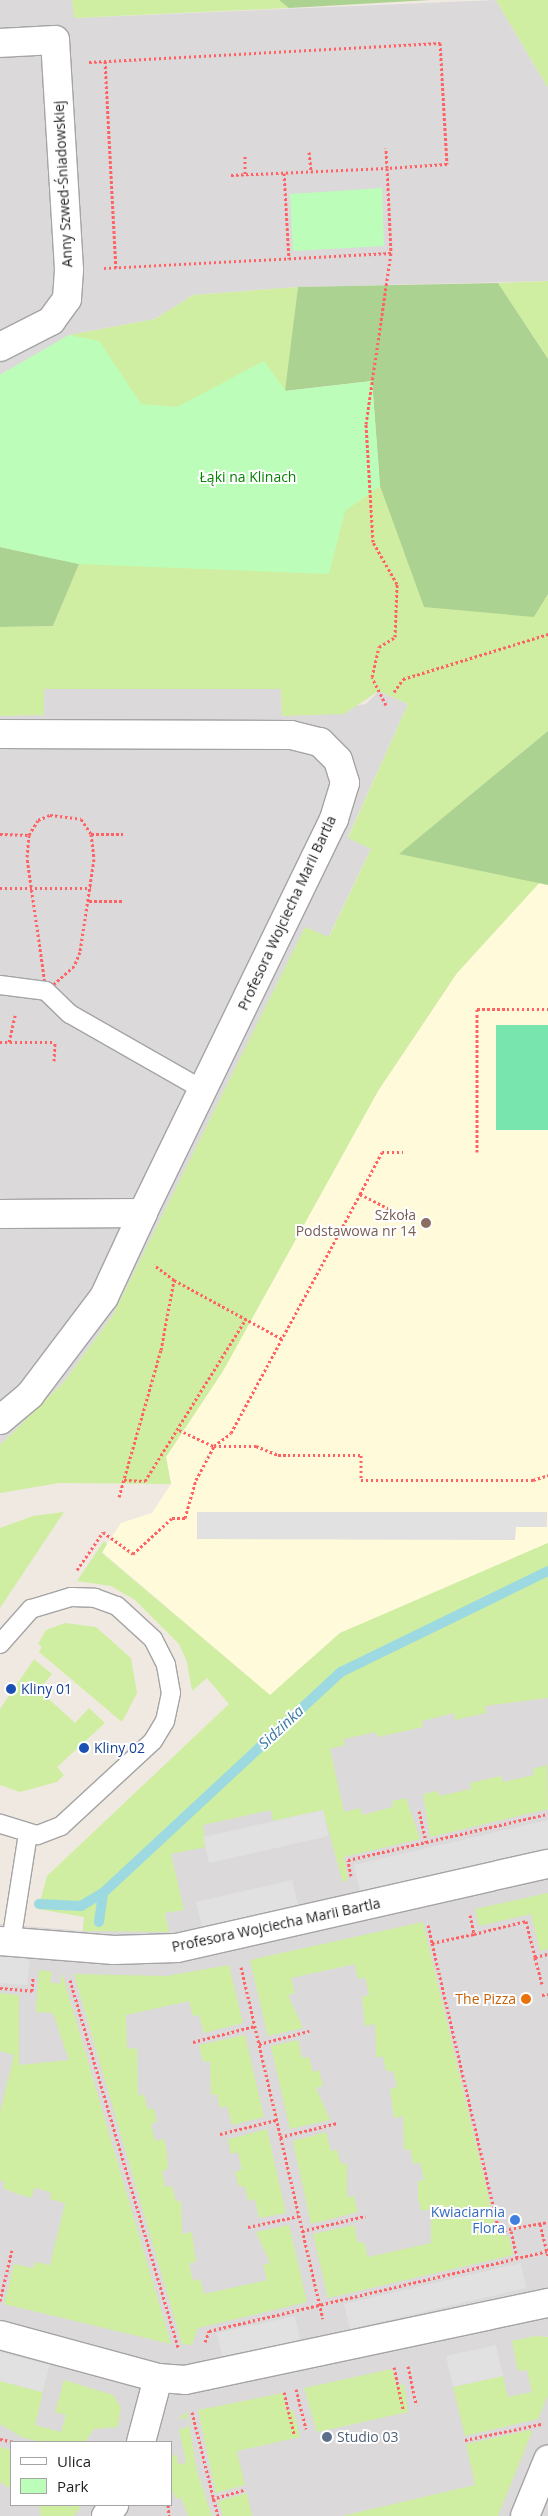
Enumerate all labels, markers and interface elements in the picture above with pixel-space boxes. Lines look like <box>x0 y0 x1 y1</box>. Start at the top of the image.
street label: Anny Szwed-Śniadowskiej <box>50 100 76 268</box>
park label: Łąki na Klinach <box>200 469 296 485</box>
street label: Profesora Wojciecha Marii Bartla <box>234 813 340 1013</box>
place label: Szkoła Podstawowa nr 14 <box>296 1207 416 1240</box>
marker: Szkoła Podstawowa nr 14 <box>420 1217 432 1229</box>
place label: Kliny 01 <box>21 1681 72 1697</box>
marker: Kliny 01 <box>5 1683 17 1695</box>
water label: Sidzinka <box>255 1702 307 1752</box>
place label: Kliny 02 <box>94 1740 145 1756</box>
marker: Kliny 02 <box>78 1742 90 1754</box>
street label: Profesora Wojciecha Marii Bartla <box>170 1895 382 1955</box>
place label: The Pizza <box>455 1991 516 2007</box>
marker: The Pizza <box>520 1993 532 2005</box>
place label: Kwiaciarnia Flora <box>431 2204 505 2236</box>
marker: Kwiaciarnia Flora <box>509 2214 521 2226</box>
place label: Studio 03 <box>337 2429 398 2445</box>
marker: Studio 03 <box>321 2431 333 2443</box>
legend <box>10 2441 172 2506</box>
text: Ulica <box>57 2451 91 2471</box>
text: Park <box>57 2476 88 2496</box>

